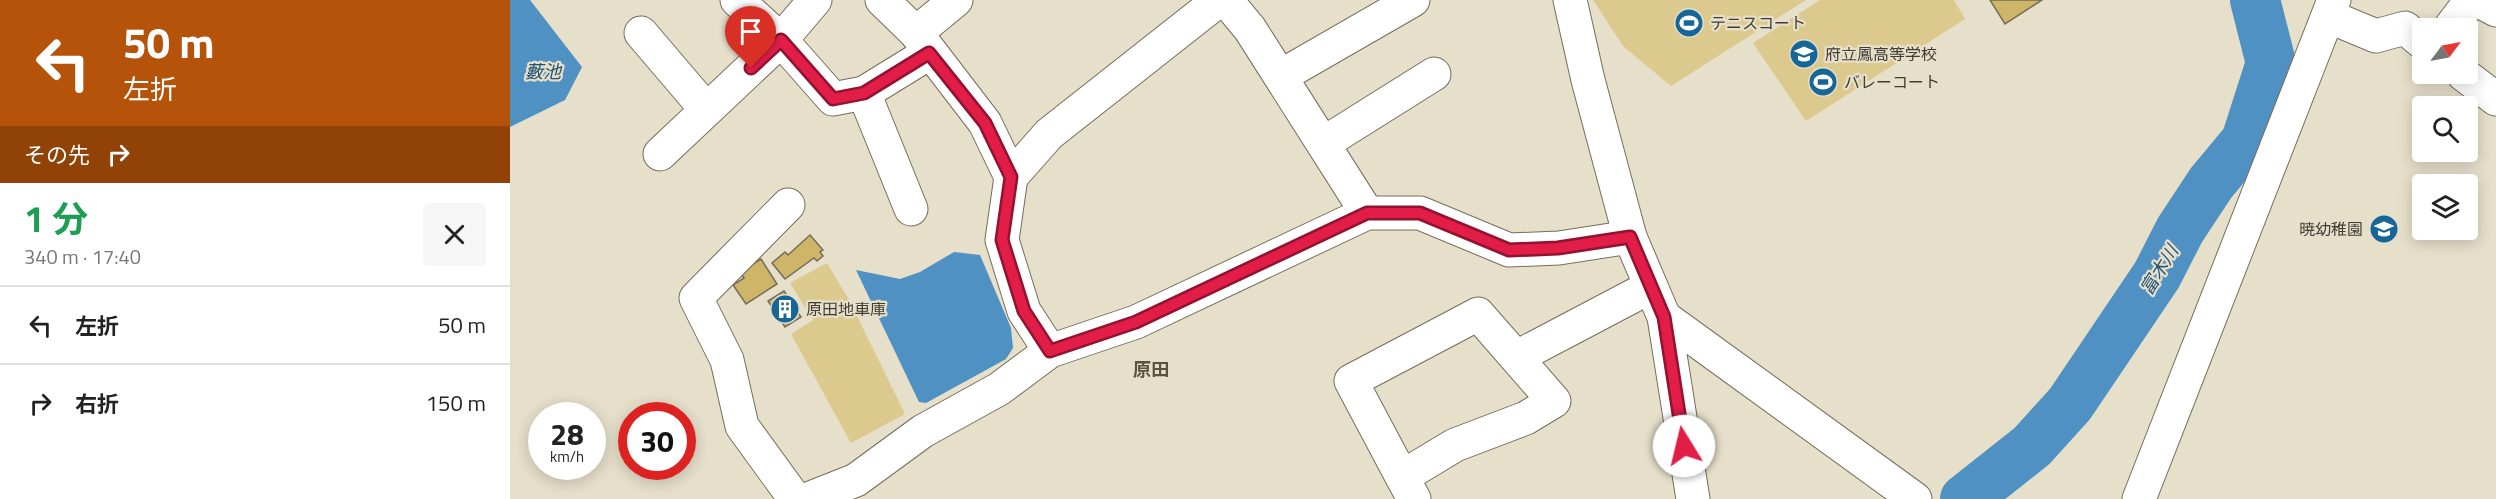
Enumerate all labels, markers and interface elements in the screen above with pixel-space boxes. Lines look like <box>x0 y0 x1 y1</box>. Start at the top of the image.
pin <box>725 6 776 68</box>
sports icon: テニスコート <box>1673 7 1705 39</box>
text: 50 m <box>123 10 215 74</box>
place label: テニスコート <box>1710 11 1806 35</box>
icon: arrive <box>734 15 767 48</box>
north arrow <box>2412 18 2478 84</box>
map controls <box>2412 18 2478 240</box>
icon: left <box>24 24 102 102</box>
school or university icon: 府立鳳高等学校 <box>1788 38 1820 70</box>
place label: 府立鳳高等学校 <box>1825 42 1937 66</box>
water label: 藪池 <box>525 58 563 85</box>
sports icon: バレーコート <box>1807 66 1839 98</box>
text: 左折 <box>123 68 177 109</box>
place label: バレーコート <box>1844 70 1940 94</box>
button: search <box>2412 96 2478 162</box>
text: その先 <box>24 138 90 172</box>
icon: right <box>102 138 135 171</box>
button: layers <box>2412 174 2478 240</box>
text: 1 分 <box>24 191 88 246</box>
button: close <box>423 203 486 266</box>
school or university icon: 暁幼稚園 <box>2368 213 2400 245</box>
place label: 暁幼稚園 <box>2299 217 2363 241</box>
water label: 富木川 <box>2133 238 2186 300</box>
text: 340 m · 17:40 <box>24 241 141 272</box>
building icon: 原田地車庫 <box>769 293 801 325</box>
place label: 原田地車庫 <box>806 297 886 321</box>
text: 50 m <box>438 308 486 342</box>
icon: left <box>24 309 57 342</box>
text: 左折 <box>75 309 119 343</box>
district label: 原田 <box>1133 356 1169 383</box>
text: 150 m <box>426 386 486 420</box>
icon: right <box>24 387 57 420</box>
text: 右折 <box>75 387 119 421</box>
speed limit sign: 30 <box>618 402 696 480</box>
text: 28 <box>550 411 584 457</box>
position arrow <box>1652 414 1716 478</box>
text: km/h <box>550 445 584 468</box>

